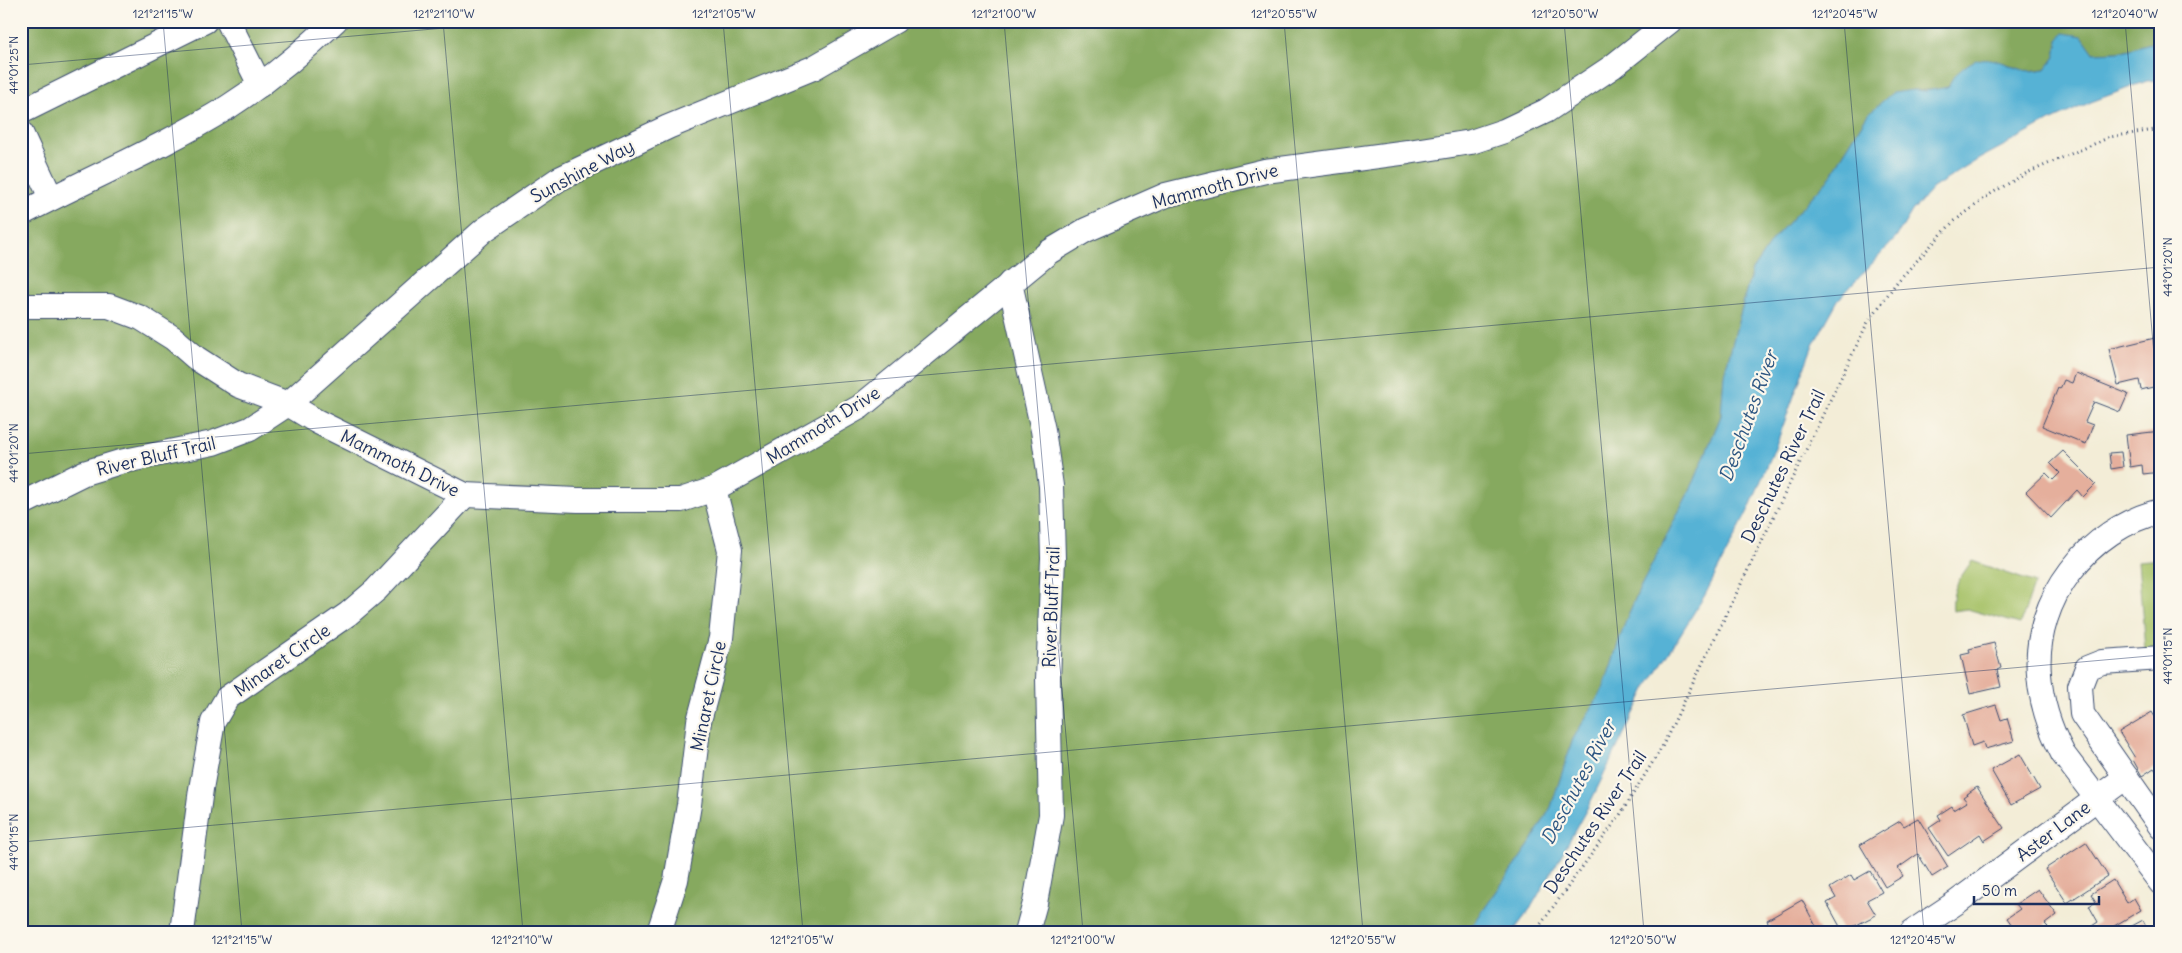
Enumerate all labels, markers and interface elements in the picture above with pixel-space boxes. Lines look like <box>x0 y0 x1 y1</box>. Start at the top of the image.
text: 121°21'15"W <box>133 6 193 21</box>
text: 121°21'10"W <box>413 6 475 21</box>
text: 121°21'05"W <box>692 6 756 21</box>
text: 121°21'00"W <box>972 6 1036 21</box>
text: 121°20'55"W <box>1251 6 1317 21</box>
text: 121°20'50"W <box>1532 6 1598 21</box>
text: 121°20'45"W <box>1812 6 1878 21</box>
text: 121°20'40"W <box>2092 6 2158 21</box>
text: 44°01'25"N <box>6 36 21 94</box>
street label: Sunshine Way <box>526 134 638 208</box>
street label: Mammoth Drive <box>1149 158 1281 214</box>
text: 44°01'20"N <box>2160 237 2175 297</box>
water label: Deschutes River <box>1713 345 1783 485</box>
street label: Mammoth Drive <box>762 381 884 469</box>
street label: Deschutes River Trail <box>1736 386 1830 546</box>
text: 44°01'20"N <box>6 423 21 483</box>
street label: Mammoth Drive <box>337 424 463 502</box>
street label: River Bluff Trail <box>94 431 218 481</box>
street label: River Bluff Trail <box>1037 546 1065 668</box>
street label: Minaret Circle <box>229 618 335 702</box>
text: 44°01'15"N <box>2160 628 2175 684</box>
street label: Minaret Circle <box>685 639 731 753</box>
water label: Deschutes River <box>1535 714 1622 848</box>
street label: Deschutes River Trail <box>1539 746 1651 898</box>
street label: Aster Lane <box>2011 796 2095 866</box>
text: 44°01'15"N <box>6 814 21 870</box>
scale bar <box>1974 873 2100 905</box>
text: 50 m <box>1982 881 2017 900</box>
text: 121°21'15"W <box>212 932 272 947</box>
text: 121°21'10"W <box>491 932 553 947</box>
text: 121°21'05"W <box>770 932 834 947</box>
text: 121°21'00"W <box>1051 932 1115 947</box>
text: 121°20'55"W <box>1330 932 1396 947</box>
text: 121°20'50"W <box>1610 932 1676 947</box>
text: 121°20'45"W <box>1890 932 1956 947</box>

